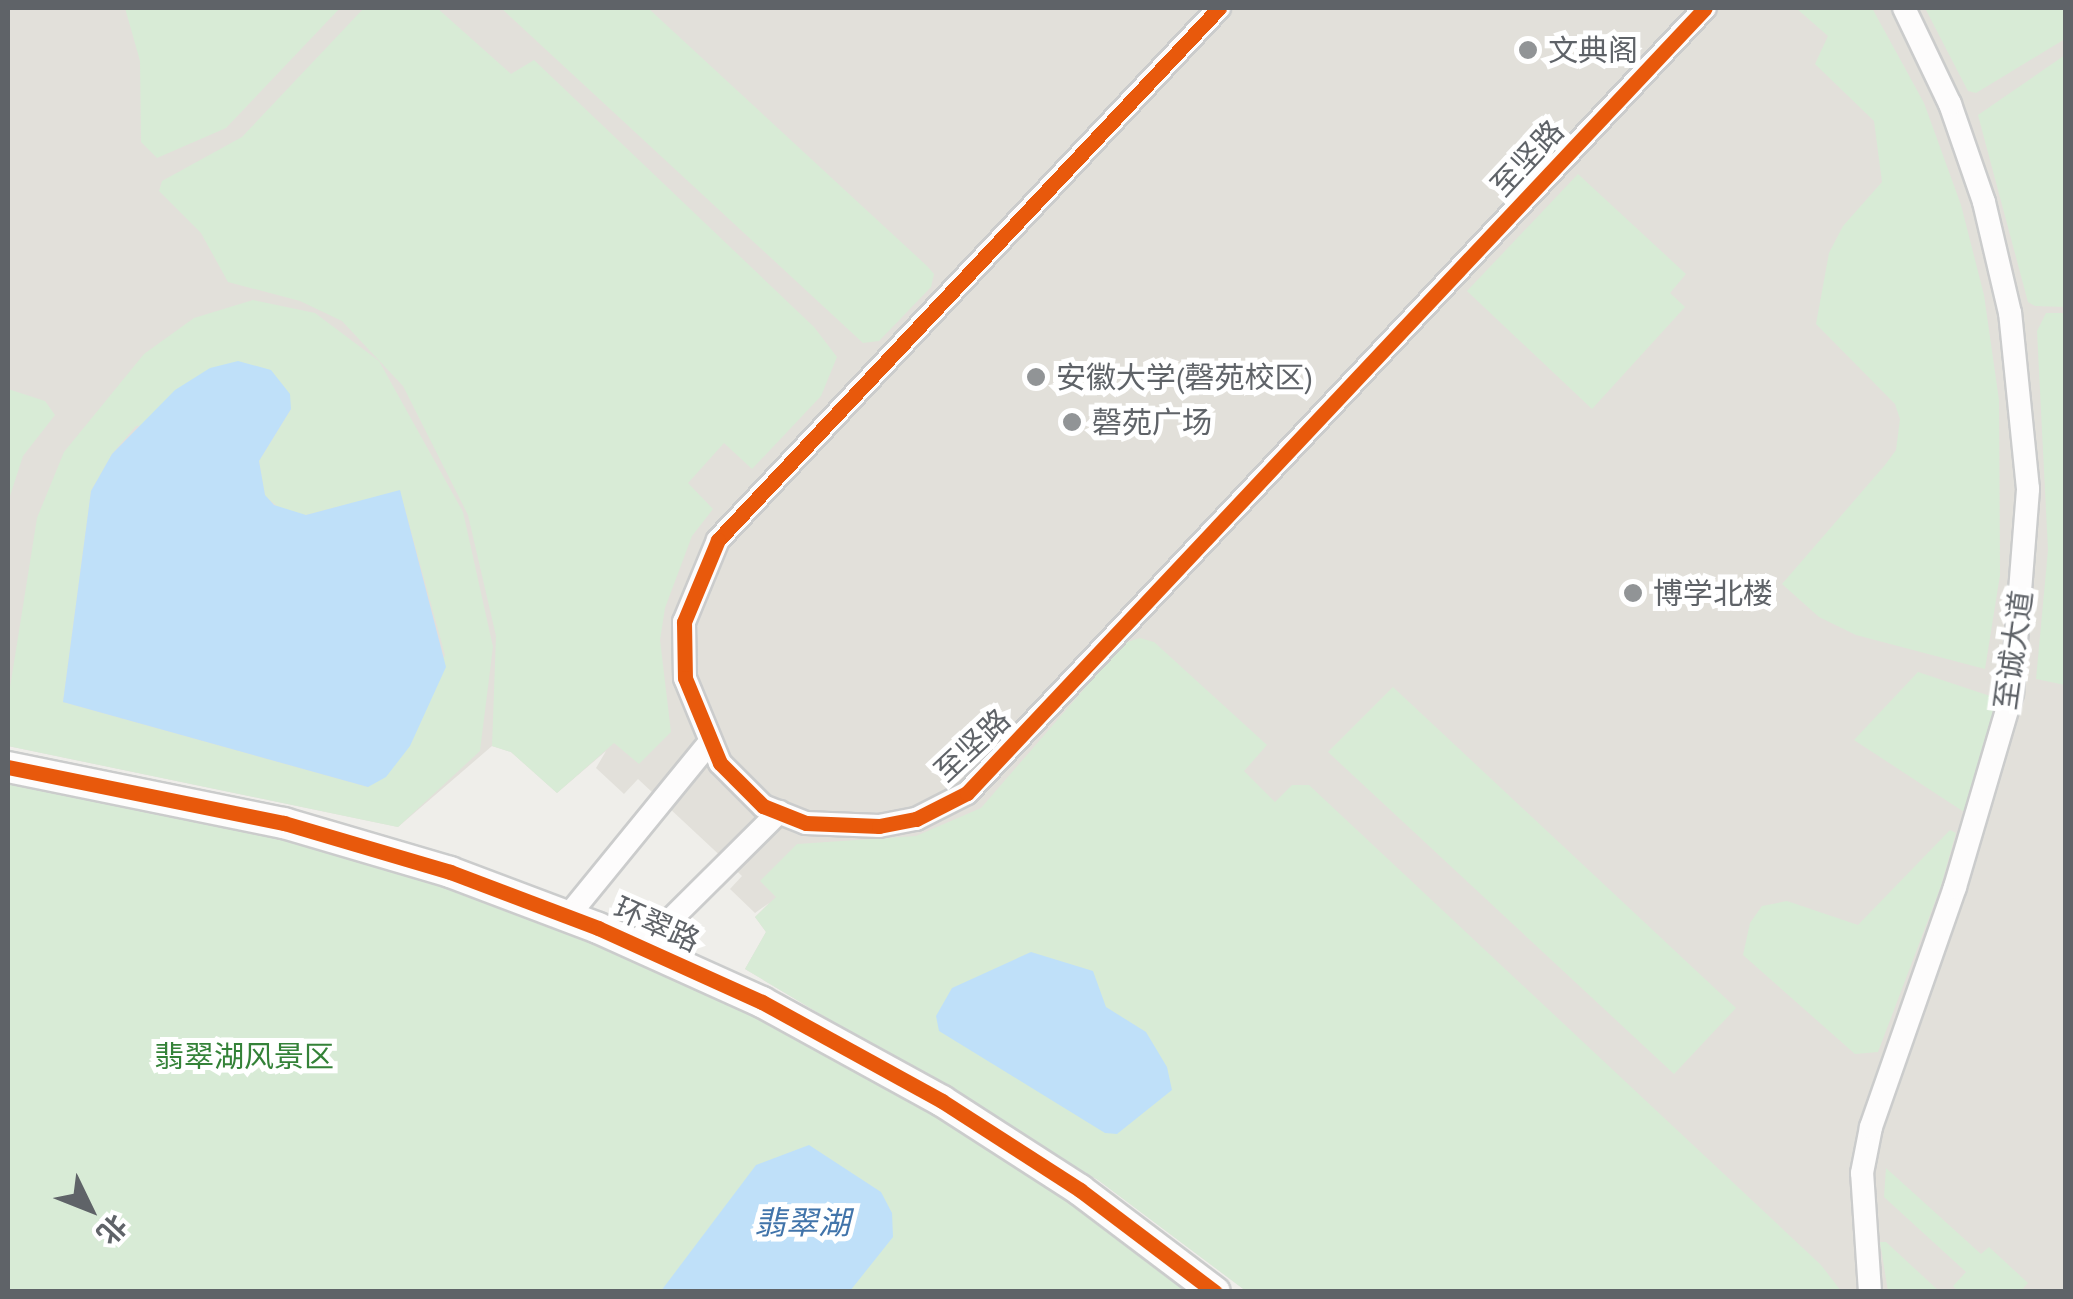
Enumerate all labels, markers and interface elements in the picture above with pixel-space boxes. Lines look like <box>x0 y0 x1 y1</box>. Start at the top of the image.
place label: 文典阁 <box>1548 32 1638 68</box>
marker: 文典阁 <box>1517 39 1539 61</box>
street label: 至坚路 <box>1483 113 1571 203</box>
place label: 安徽大学(磬苑校区) <box>1056 359 1313 395</box>
marker: 安徽大学(磬苑校区) <box>1025 366 1047 388</box>
place label: 磬苑广场 <box>1092 404 1212 440</box>
marker: 磬苑广场 <box>1061 411 1083 433</box>
place label: 博学北楼 <box>1653 575 1773 611</box>
marker: 博学北楼 <box>1622 582 1644 604</box>
street label: 至诚大道 <box>1987 588 2039 712</box>
street label: 至坚路 <box>927 701 1017 789</box>
street label: 环翠路 <box>609 889 705 959</box>
park label: 翡翠湖风景区 <box>154 1038 334 1074</box>
north arrow <box>40 1159 140 1259</box>
water label: 翡翠湖 <box>754 1203 850 1241</box>
text: 北 <box>89 1207 135 1253</box>

